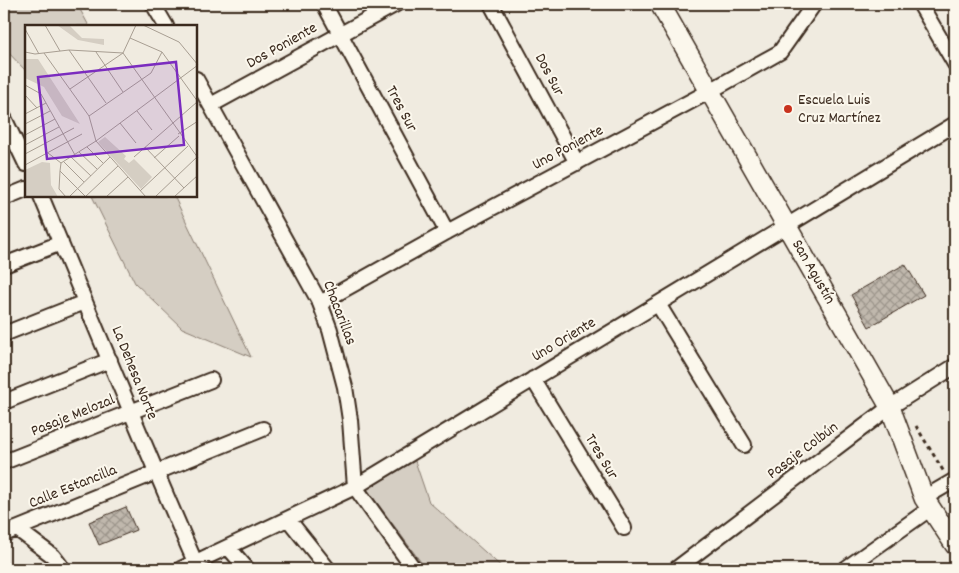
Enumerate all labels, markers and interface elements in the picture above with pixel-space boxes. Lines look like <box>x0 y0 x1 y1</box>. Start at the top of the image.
street label: Dos Poniente <box>242 17 322 75</box>
inset map <box>25 25 198 198</box>
street label: Dos Sur <box>528 49 570 101</box>
street label: Tres Sur <box>379 82 423 136</box>
place label: Escuela Luis Cruz Martínez <box>798 89 881 130</box>
marker: Escuela Luis Cruz Martínez <box>782 103 794 115</box>
street label: Uno Poniente <box>528 120 608 176</box>
street label: San Agustín <box>785 235 841 309</box>
street label: Chacarillas <box>316 277 362 349</box>
street label: Uno Oriente <box>528 312 600 368</box>
street label: La Dehesa Norte <box>105 323 163 423</box>
street label: Pasaje Melozal <box>28 389 119 443</box>
street label: Pasaje Colbún <box>763 417 843 485</box>
street label: Tres Sur <box>578 430 624 484</box>
street label: Calle Estancilla <box>26 459 121 515</box>

